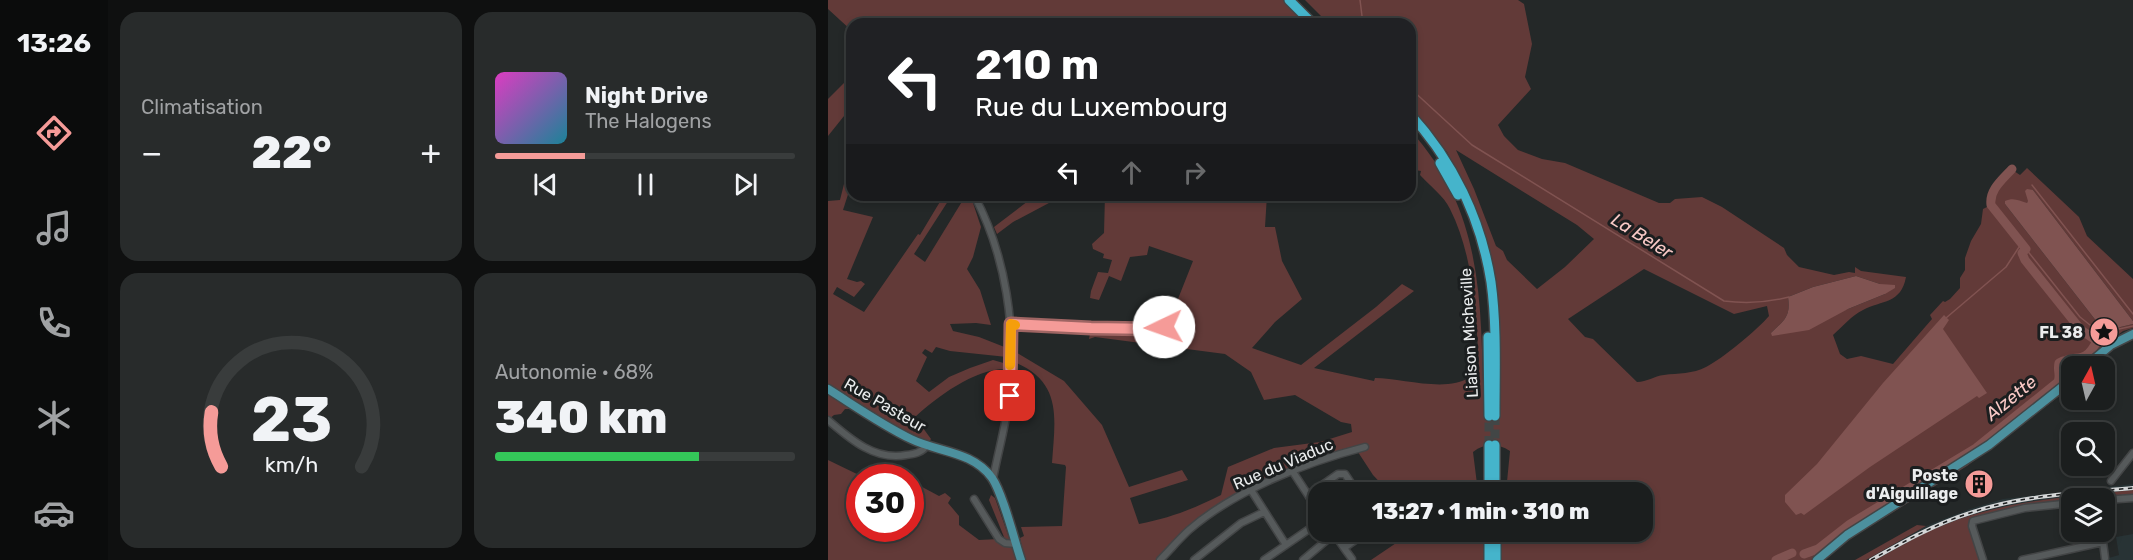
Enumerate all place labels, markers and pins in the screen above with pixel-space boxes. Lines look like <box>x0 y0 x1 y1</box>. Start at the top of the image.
place icon: FL 38 <box>2088 316 2120 348</box>
place label: FL 38 <box>2039 323 2083 342</box>
pin <box>984 370 1035 421</box>
place label: Poste d'Aiguillage <box>1866 466 1958 503</box>
building icon: Poste d'Aiguillage <box>1963 468 1995 500</box>

